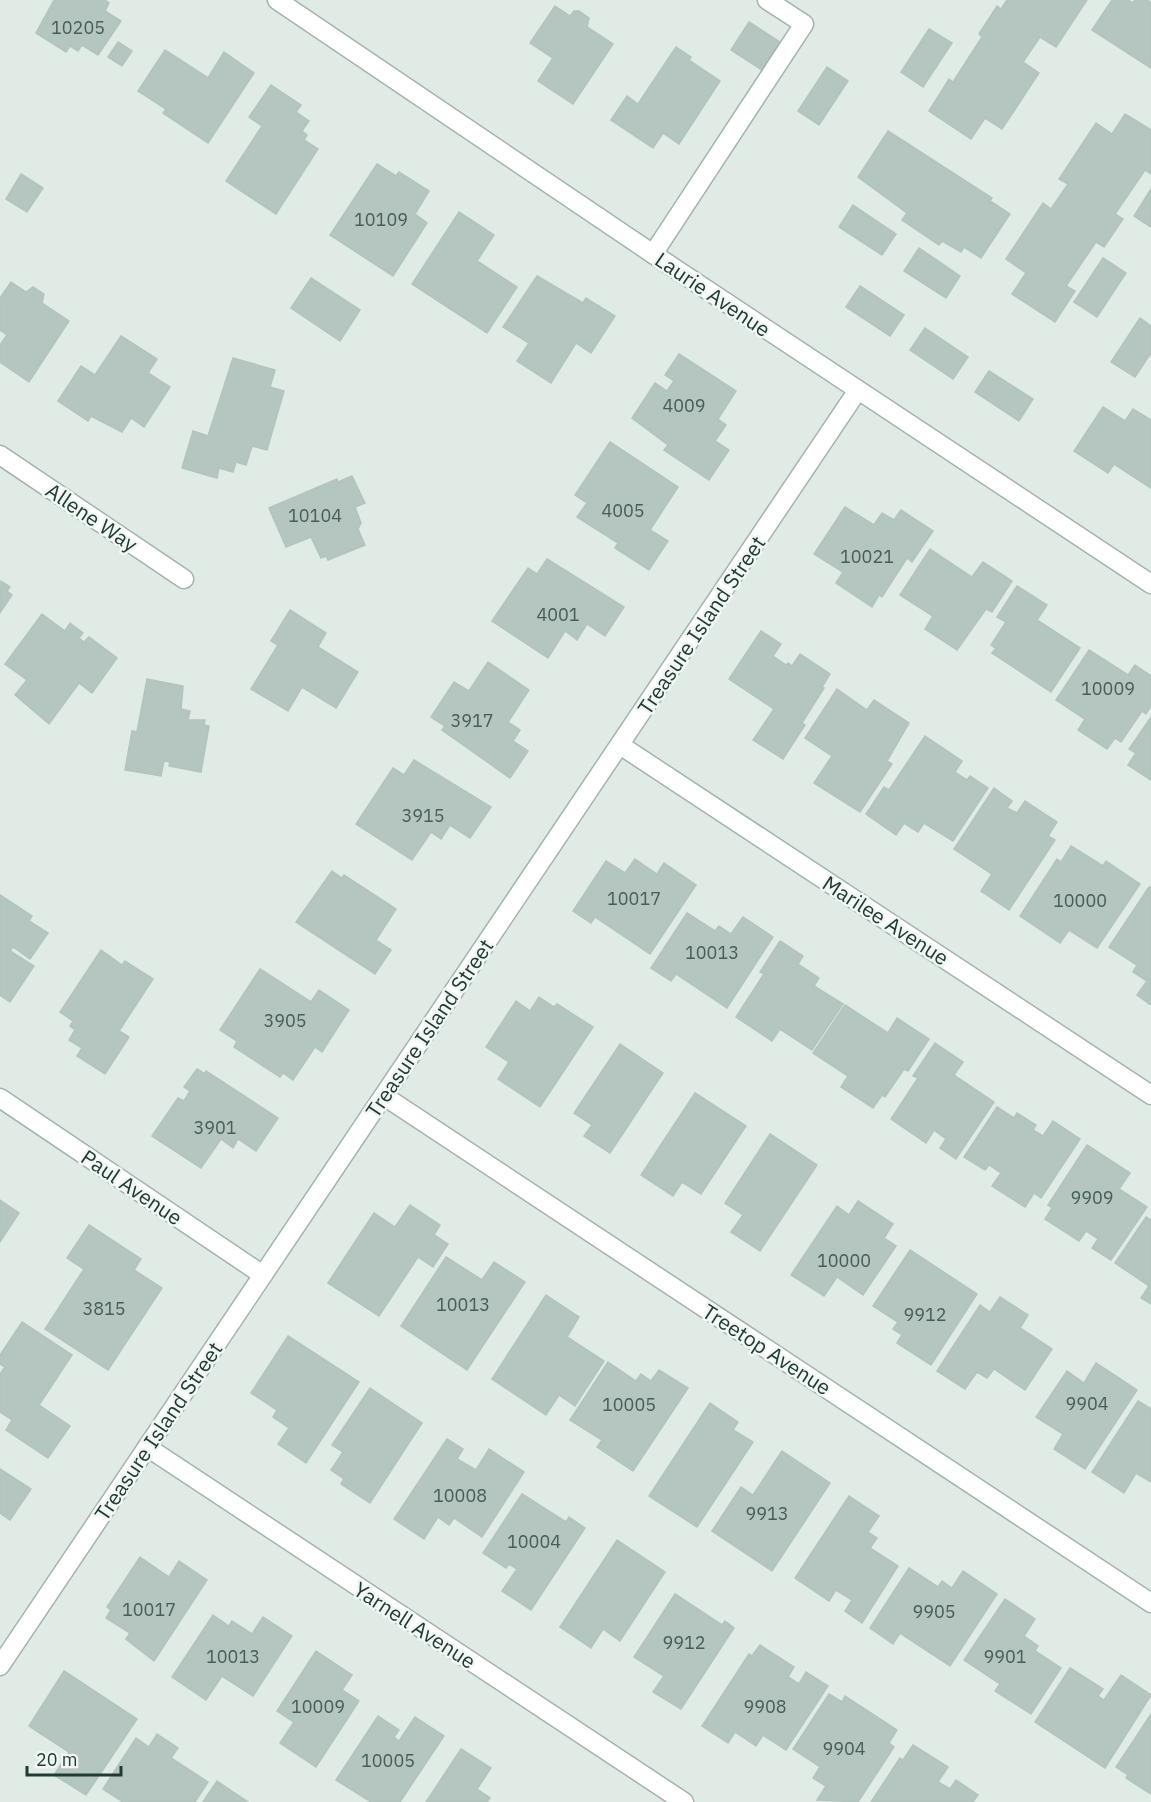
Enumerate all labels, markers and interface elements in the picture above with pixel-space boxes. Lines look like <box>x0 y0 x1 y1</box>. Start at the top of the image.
house number: 10205 <box>51 16 105 39</box>
house number: 10109 <box>354 208 408 231</box>
street label: Laurie Avenue <box>650 245 776 343</box>
house number: 4009 <box>662 394 706 417</box>
street label: Allene Way <box>41 476 144 558</box>
house number: 4005 <box>601 499 645 522</box>
house number: 10104 <box>288 504 342 527</box>
street label: Treasure Island Street <box>631 530 771 720</box>
house number: 10021 <box>840 545 894 568</box>
house number: 4001 <box>536 603 580 626</box>
house number: 10009 <box>1081 677 1135 700</box>
house number: 3917 <box>450 709 494 732</box>
house number: 3915 <box>401 804 445 827</box>
street label: Marilee Avenue <box>818 869 954 971</box>
house number: 10017 <box>607 887 661 910</box>
house number: 10000 <box>1053 889 1107 912</box>
street label: Treasure Island Street <box>359 933 499 1123</box>
house number: 10013 <box>685 941 739 964</box>
house number: 3905 <box>263 1009 307 1032</box>
house number: 3901 <box>193 1116 237 1139</box>
street label: Paul Avenue <box>76 1143 188 1231</box>
house number: 9909 <box>1070 1186 1114 1209</box>
house number: 10000 <box>817 1249 871 1272</box>
house number: 10013 <box>436 1293 490 1316</box>
house number: 3815 <box>82 1297 126 1320</box>
street label: Treetop Avenue <box>697 1297 837 1401</box>
house number: 9912 <box>903 1303 947 1326</box>
street label: Treasure Island Street <box>88 1336 228 1526</box>
house number: 9904 <box>1065 1392 1109 1415</box>
house number: 10005 <box>602 1393 656 1416</box>
house number: 10008 <box>433 1484 487 1507</box>
house number: 9913 <box>745 1502 789 1525</box>
house number: 10004 <box>507 1530 561 1553</box>
street label: Yarnell Avenue <box>349 1575 481 1675</box>
house number: 10017 <box>122 1598 176 1621</box>
house number: 9905 <box>912 1600 956 1623</box>
house number: 9912 <box>662 1631 706 1654</box>
house number: 10013 <box>206 1645 260 1668</box>
house number: 9901 <box>983 1645 1027 1668</box>
house number: 10009 <box>291 1695 345 1718</box>
house number: 9908 <box>743 1695 787 1718</box>
house number: 9904 <box>822 1737 866 1760</box>
scale bar <box>27 1739 122 1777</box>
text: 20 m <box>36 1748 78 1771</box>
house number: 10005 <box>361 1749 415 1772</box>

